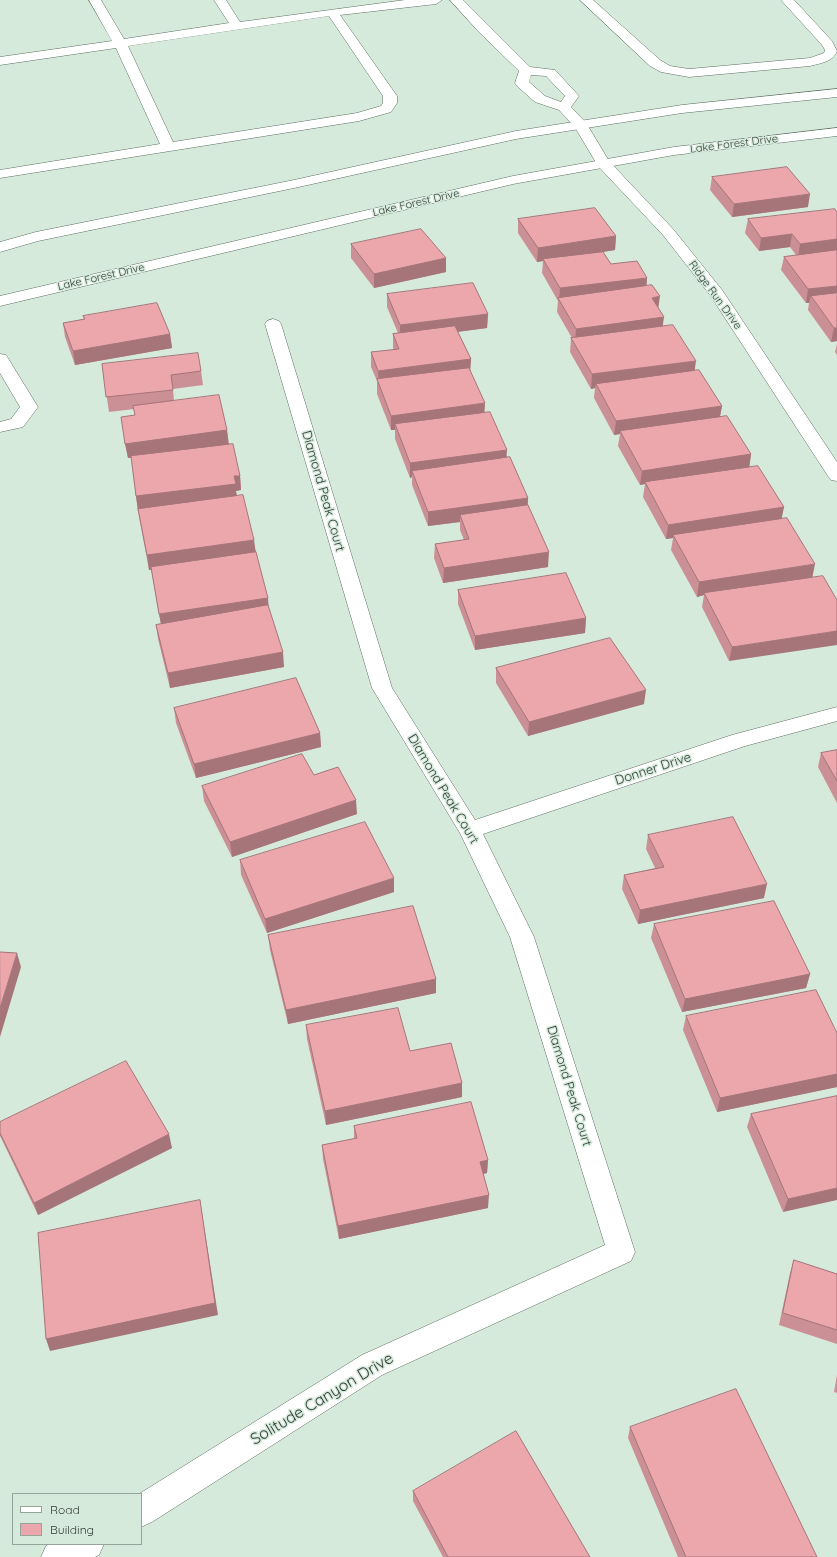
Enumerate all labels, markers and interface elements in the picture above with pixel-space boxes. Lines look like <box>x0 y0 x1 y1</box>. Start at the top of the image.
street label: Lake Forest Drive <box>689 132 779 156</box>
street label: Lake Forest Drive <box>371 187 461 219</box>
street label: Ridge Run Drive <box>686 258 744 332</box>
street label: Lake Forest Drive <box>56 261 146 293</box>
street label: Diamond Peak Court <box>298 429 348 553</box>
street label: Diamond Peak Court <box>404 731 482 847</box>
street label: Donner Drive <box>613 749 693 789</box>
street label: Diamond Peak Court <box>543 1024 595 1148</box>
street label: Solitude Canyon Drive <box>247 1349 397 1449</box>
legend <box>12 1493 142 1545</box>
text: Road <box>50 1502 80 1517</box>
text: Building <box>50 1522 94 1537</box>

